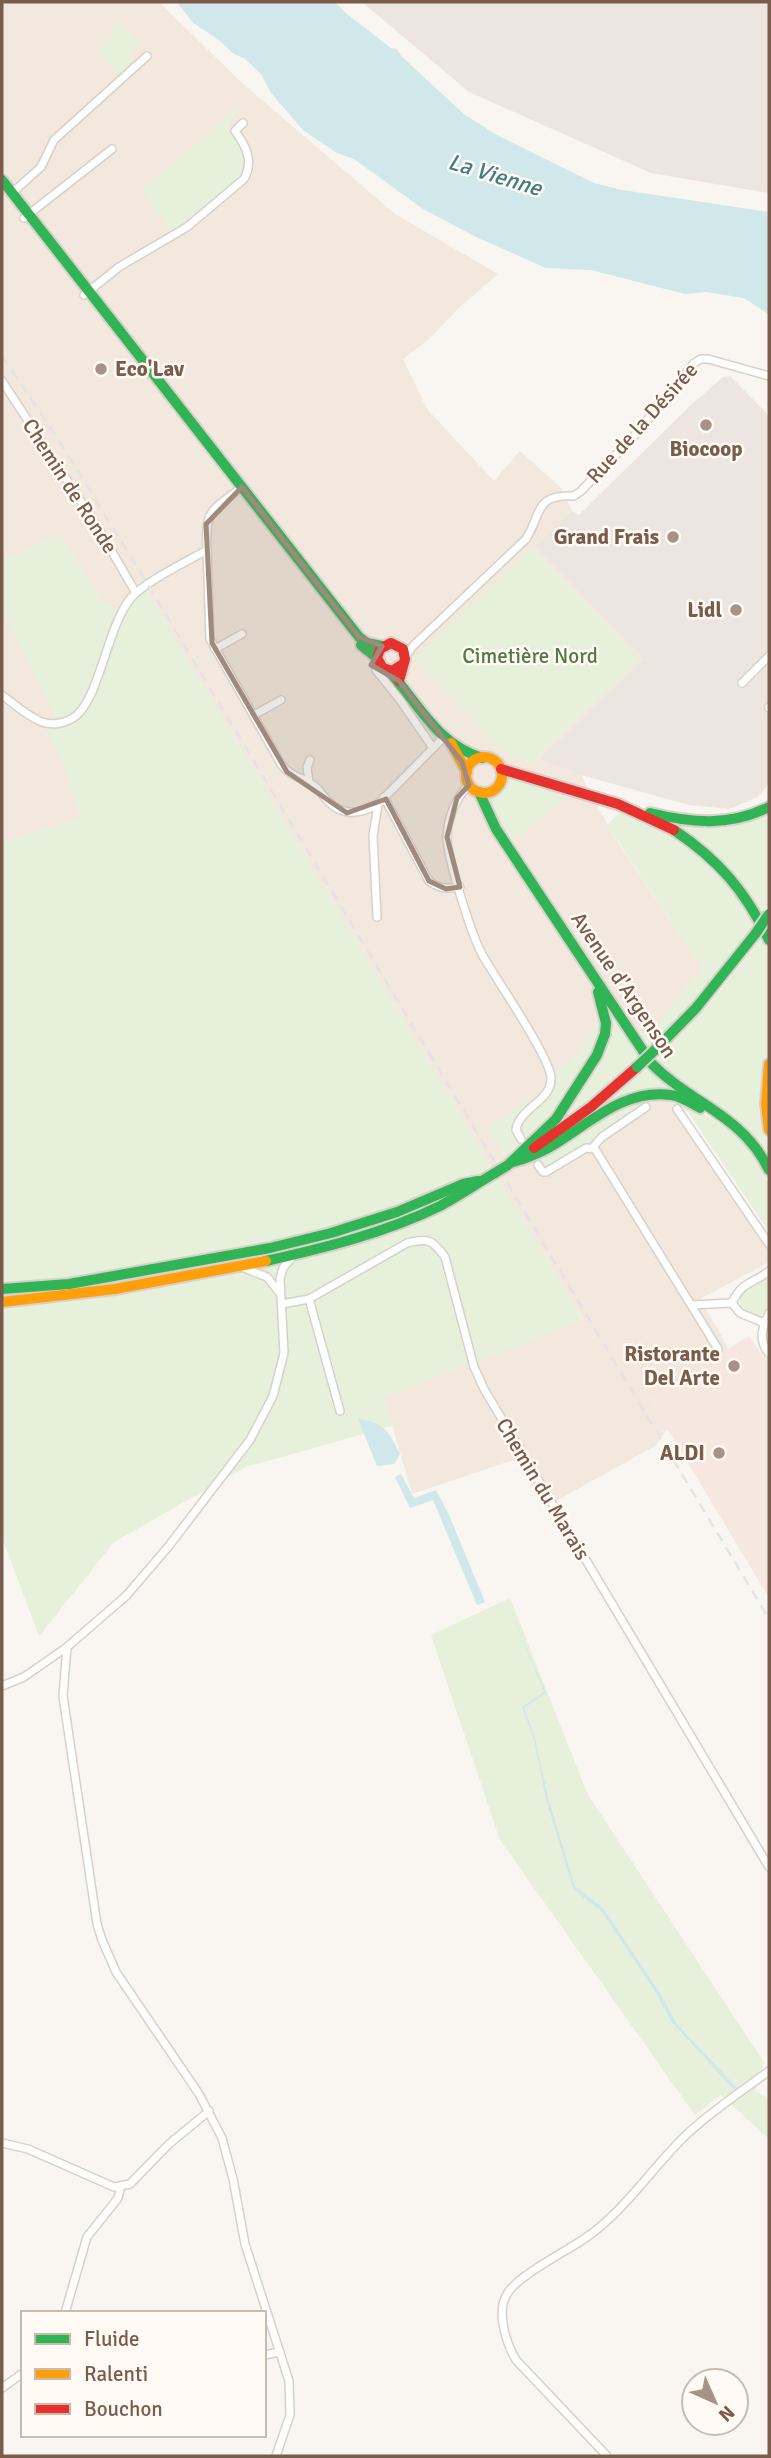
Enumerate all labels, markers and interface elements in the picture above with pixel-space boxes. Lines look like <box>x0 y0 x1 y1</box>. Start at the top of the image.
water label: La Vienne <box>445 147 547 203</box>
place label: Eco'Lav <box>115 356 185 382</box>
street label: Rue de la Désirée <box>581 357 703 489</box>
marker: Eco'Lav <box>93 361 109 377</box>
street label: Chemin de Ronde <box>17 414 123 558</box>
marker: Biocoop <box>698 417 714 433</box>
place label: Biocoop <box>669 436 743 462</box>
place label: Grand Frais <box>554 524 659 550</box>
marker: Grand Frais <box>665 529 681 545</box>
place label: Lidl <box>687 597 722 623</box>
marker: Lidl <box>728 602 744 618</box>
park label: Cimetière Nord <box>462 643 598 669</box>
street label: Avenue d'Argenson <box>565 907 683 1063</box>
place label: Ristorante Del Arte <box>624 1341 720 1391</box>
marker: Ristorante Del Arte <box>726 1358 742 1374</box>
street label: Chemin du Marais <box>490 1413 596 1565</box>
place label: ALDI <box>660 1440 705 1466</box>
marker: ALDI <box>711 1445 727 1461</box>
legend <box>21 2311 266 2437</box>
text: Fluide <box>84 2326 140 2352</box>
text: Ralenti <box>84 2361 148 2387</box>
north arrow <box>680 2367 750 2437</box>
text: Bouchon <box>84 2396 163 2422</box>
text: N <box>713 2400 739 2426</box>

